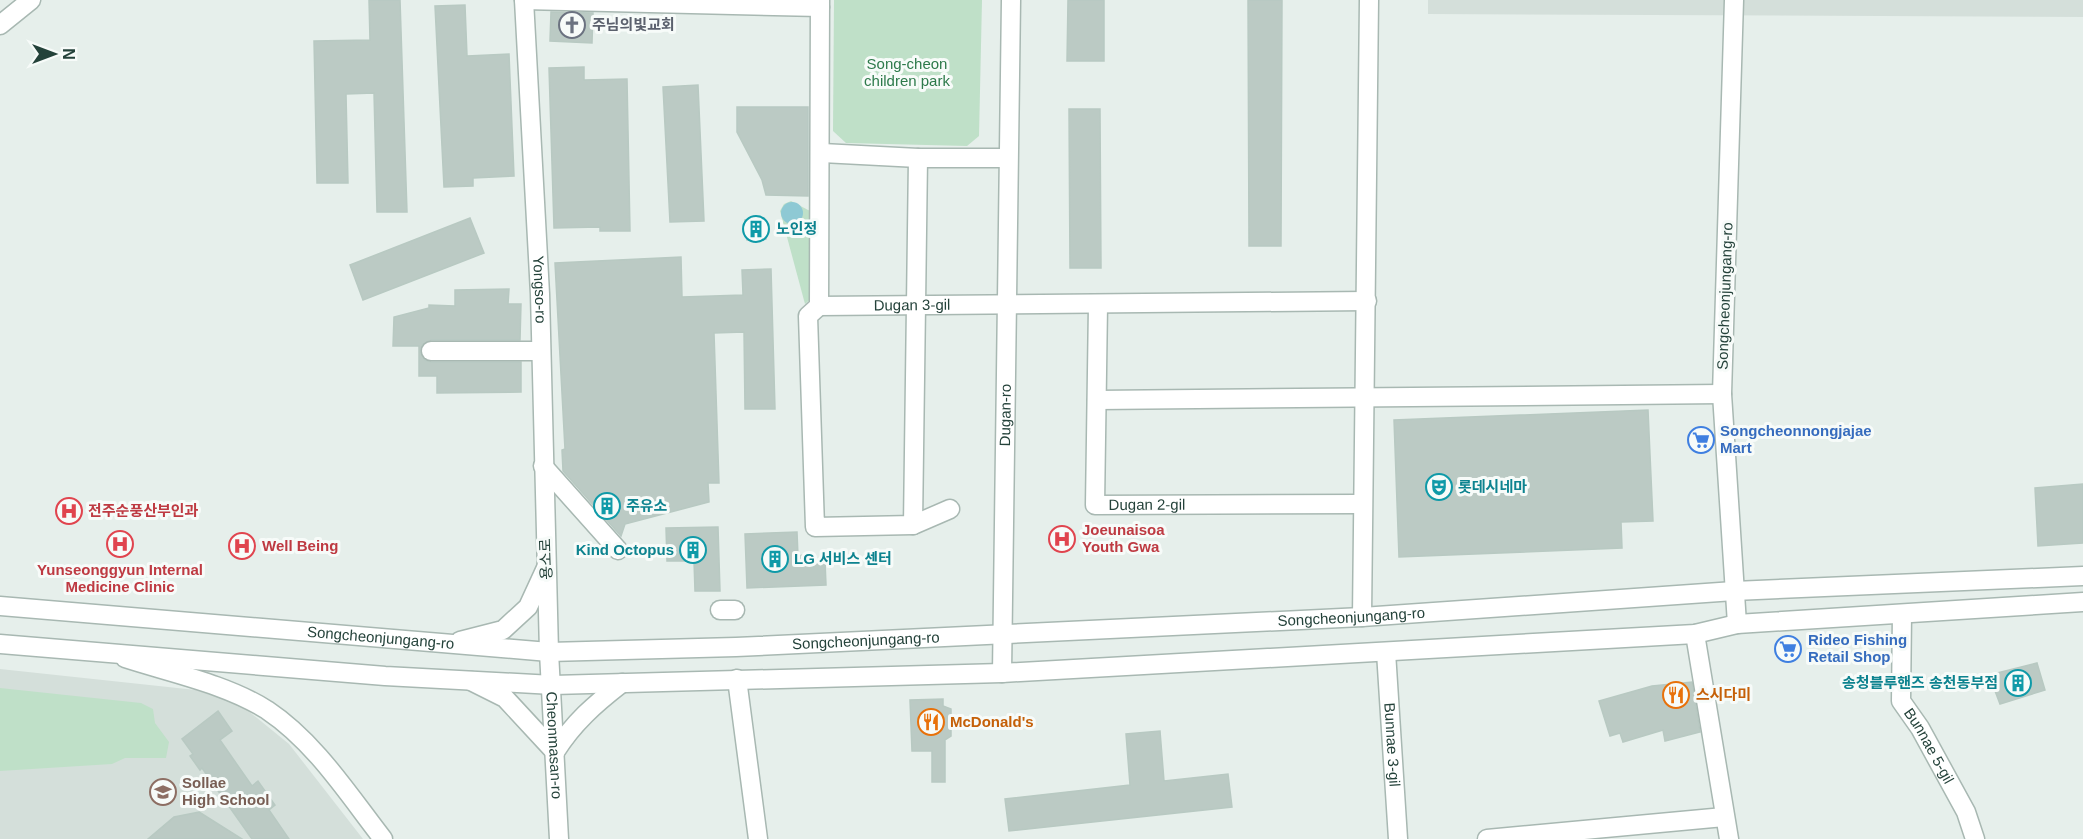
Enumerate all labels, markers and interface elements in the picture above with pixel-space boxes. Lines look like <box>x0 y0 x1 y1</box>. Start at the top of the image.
church icon: 주님의빛교회 <box>557 10 587 40</box>
place label: 주님의빛교회 <box>592 16 675 33</box>
north arrow <box>24 24 84 84</box>
text: N <box>60 48 77 60</box>
park label: Song-cheon children park <box>864 55 950 89</box>
building icon: 노인정 <box>741 214 771 244</box>
place label: 노인정 <box>776 220 817 237</box>
street label: Songcheonjungang-ro <box>1713 222 1736 370</box>
street label: Yongso-ro <box>530 255 550 324</box>
street label: Dugan 3-gil <box>874 296 950 314</box>
street label: Dugan-ro <box>996 384 1014 446</box>
place label: Songcheonnongjajae Mart <box>1720 422 1872 456</box>
supermarket icon: Songcheonnongjajae Mart <box>1686 425 1716 455</box>
theatre icon: 롯데시네마 <box>1424 472 1454 502</box>
place label: 롯데시네마 <box>1458 478 1527 495</box>
building icon: 주유소 <box>592 491 622 521</box>
hospital icon: 전주순풍산부인과 <box>54 496 84 526</box>
street label: Dugan 2-gil <box>1109 496 1185 513</box>
place label: 주유소 <box>626 497 668 514</box>
place label: 전주순풍산부인과 <box>88 502 199 519</box>
place label: Joeunaisoa Youth Gwa <box>1082 521 1165 555</box>
hospital icon: Joeunaisoa Youth Gwa <box>1047 524 1077 554</box>
hospital icon: Yunseonggyun Internal Medicine Clinic <box>105 529 135 559</box>
hospital icon: Well Being <box>227 531 257 561</box>
building icon: Kind Octopus <box>678 535 708 565</box>
place label: Well Being <box>262 537 338 554</box>
street label: 용소로 <box>536 538 555 580</box>
place label: Kind Octopus <box>576 541 674 558</box>
building icon: LG 서비스 센터 <box>760 544 790 574</box>
place label: LG 서비스 센터 <box>794 550 892 567</box>
place label: Yunseonggyun Internal Medicine Clinic <box>37 561 203 595</box>
street label: Songcheonjungang-ro <box>1277 604 1426 629</box>
street label: Songcheonjungang-ro <box>306 623 455 652</box>
street label: Songcheonjungang-ro <box>792 628 940 652</box>
place label: Rideo Fishing Retail Shop <box>1808 631 1907 665</box>
supermarket icon: Rideo Fishing Retail Shop <box>1773 634 1803 664</box>
building icon: 송청블루핸즈 송천동부점 <box>2003 668 2033 698</box>
place label: 송청블루핸즈 송천동부점 <box>1842 674 1998 691</box>
restaurant icon: 스시다미 <box>1661 680 1691 710</box>
place label: 스시다미 <box>1696 686 1751 703</box>
street label: Cheonmasan-ro <box>543 691 566 799</box>
street label: Bunnae 3-gil <box>1381 702 1404 787</box>
street label: Bunnae 5-gil <box>1901 705 1958 786</box>
restaurant icon: McDonald's <box>916 707 946 737</box>
place label: McDonald's <box>950 713 1034 730</box>
place label: Sollae High School <box>182 774 270 808</box>
school or university icon: Sollae High School <box>148 777 178 807</box>

